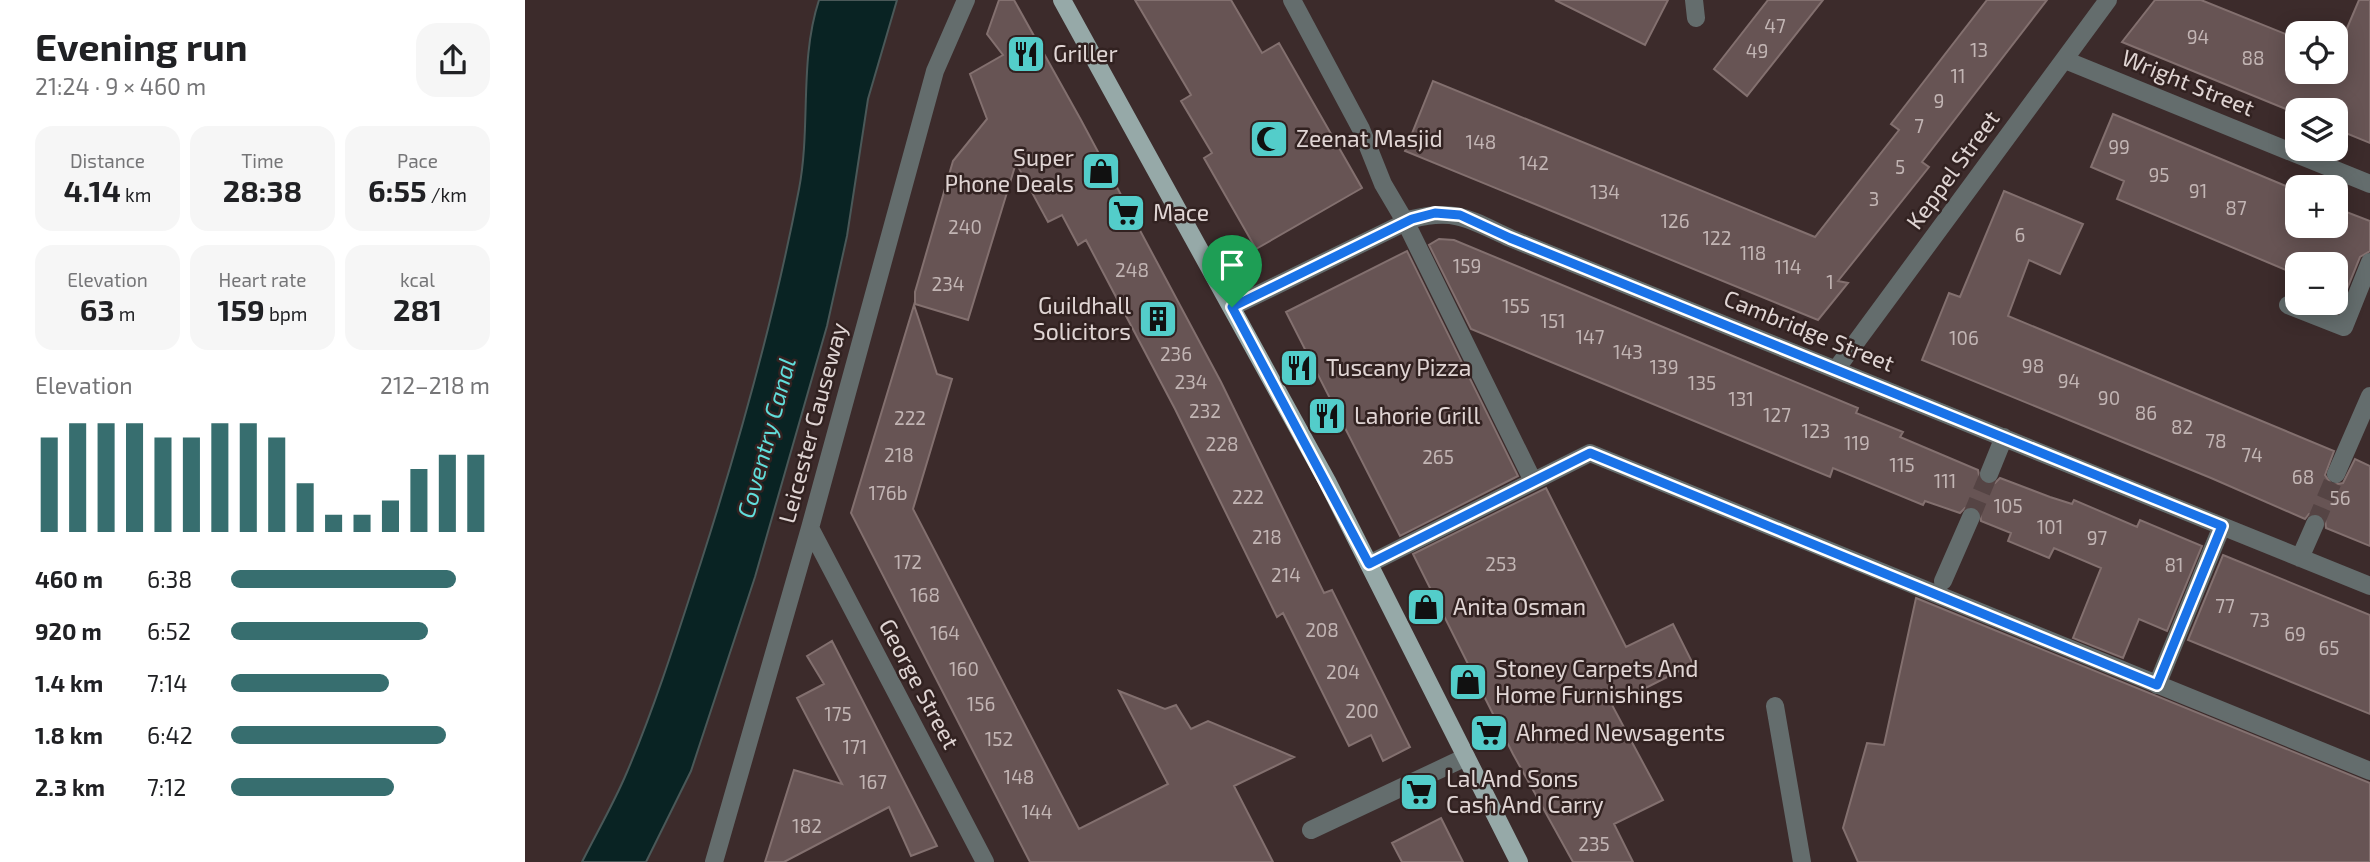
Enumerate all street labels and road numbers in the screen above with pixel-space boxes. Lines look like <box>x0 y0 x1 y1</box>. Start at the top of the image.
street label: Wright Street <box>2118 43 2259 121</box>
street label: Keppel Street <box>1900 104 2005 234</box>
street label: Cambridge Street <box>1720 283 1899 377</box>
street label: Leicester Causeway <box>772 319 852 526</box>
street label: George Street <box>874 614 966 753</box>

